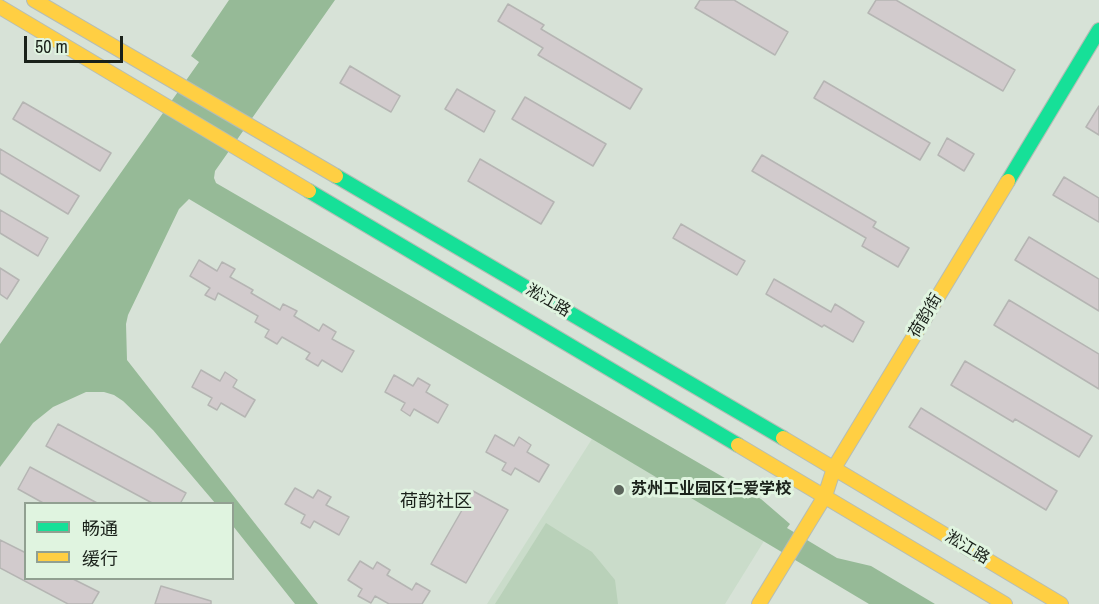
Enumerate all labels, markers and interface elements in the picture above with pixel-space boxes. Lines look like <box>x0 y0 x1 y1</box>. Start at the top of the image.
scale bar <box>27 24 126 62</box>
text: 50 m <box>35 34 68 59</box>
street label: 淞江路 <box>522 281 574 321</box>
street label: 荷韵街 <box>905 290 947 342</box>
place label: 苏州工业园区仁爱学校 <box>631 480 791 500</box>
marker: 苏州工业园区仁爱学校 <box>612 483 626 497</box>
district label: 荷韵社区 <box>400 491 472 513</box>
legend <box>24 502 234 580</box>
text: 畅通 <box>82 516 118 541</box>
street label: 淞江路 <box>941 527 993 569</box>
text: 缓行 <box>82 546 118 571</box>

